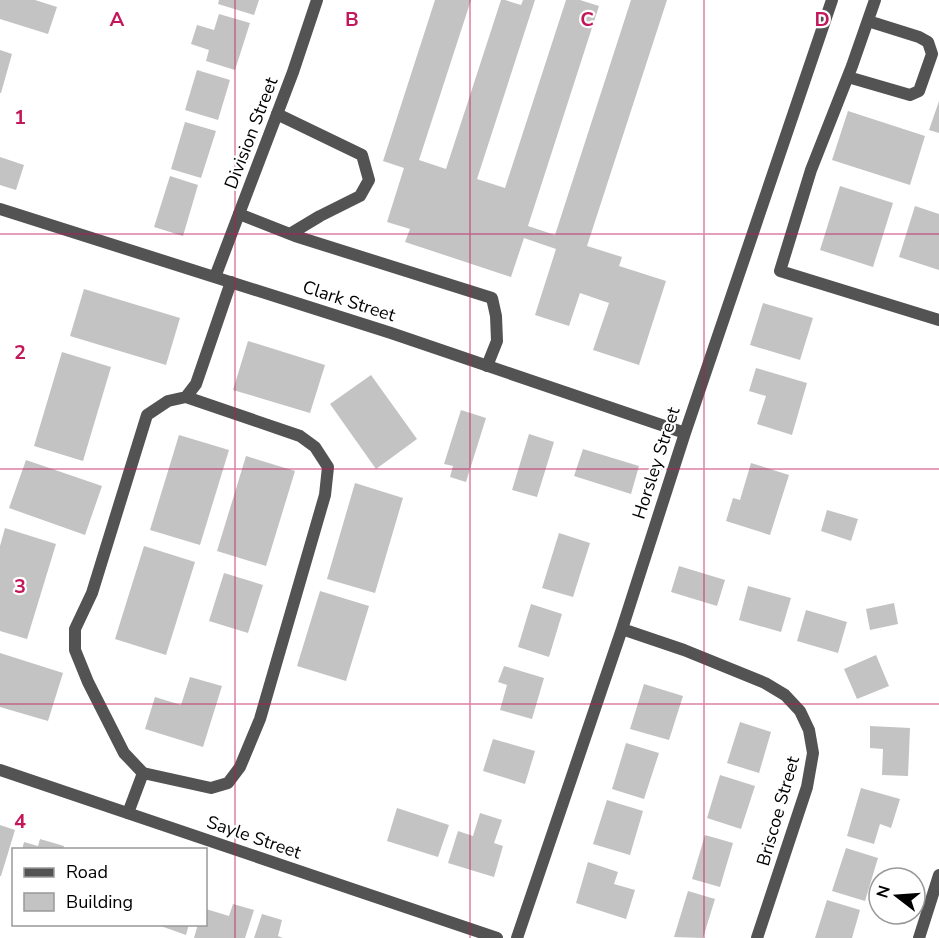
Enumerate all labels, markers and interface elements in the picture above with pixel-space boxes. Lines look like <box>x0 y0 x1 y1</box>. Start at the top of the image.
text: A <box>110 6 125 33</box>
text: B <box>345 6 359 33</box>
text: C <box>580 6 594 33</box>
text: D <box>814 6 830 33</box>
street label: Division Street <box>219 73 284 192</box>
text: 1 <box>14 104 26 131</box>
street label: Clark Street <box>300 275 399 327</box>
text: 2 <box>14 339 26 366</box>
street label: Horsley Street <box>627 403 686 522</box>
text: 3 <box>14 573 26 600</box>
street label: Briscoe Street <box>751 753 805 869</box>
text: 4 <box>14 808 26 835</box>
street label: Sayle Street <box>204 810 305 865</box>
legend <box>12 848 207 926</box>
text: Road <box>66 860 108 884</box>
north arrow <box>867 866 927 926</box>
text: N <box>871 883 896 901</box>
text: Building <box>66 890 133 914</box>

